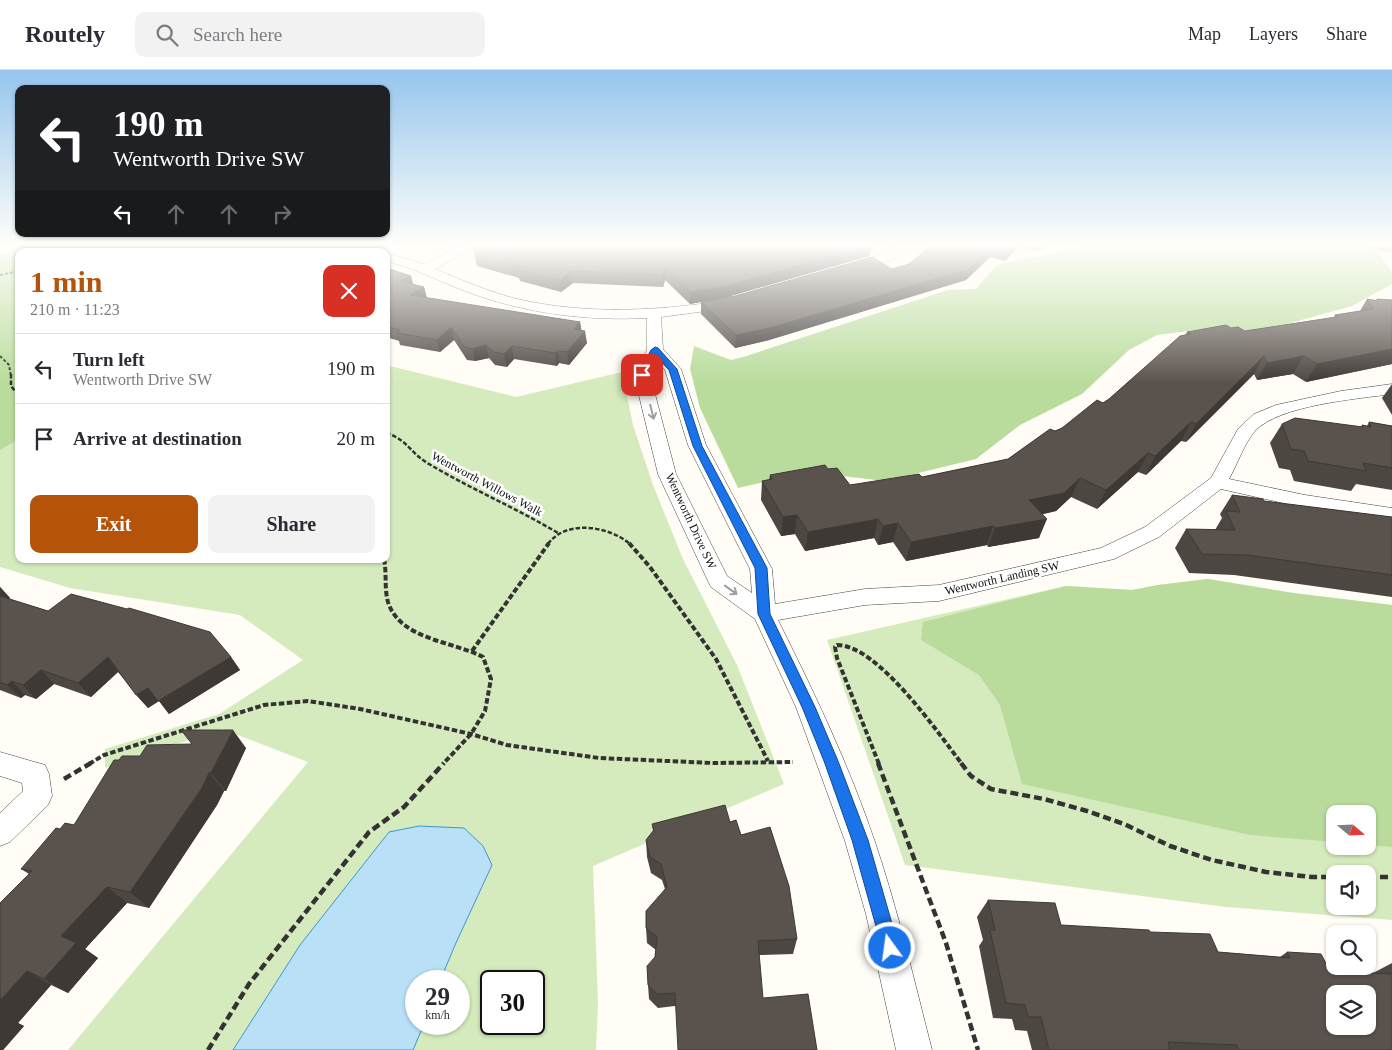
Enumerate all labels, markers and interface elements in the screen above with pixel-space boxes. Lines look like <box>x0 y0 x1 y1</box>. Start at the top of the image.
search box <box>135 12 485 57</box>
text: Routely <box>25 21 105 47</box>
icon: search <box>153 21 181 49</box>
text: Search here <box>193 24 282 45</box>
text: Map <box>1188 24 1221 44</box>
text: Layers <box>1249 24 1298 44</box>
text: Share <box>1326 24 1367 44</box>
icon: left <box>30 105 95 170</box>
text: 190 m <box>113 105 203 144</box>
text: Wentworth Drive SW <box>113 146 304 171</box>
icon: left <box>109 200 137 228</box>
icon: ahead <box>162 200 190 228</box>
icon: ahead <box>215 200 243 228</box>
icon: right <box>268 200 296 228</box>
text: 1 min <box>30 265 103 298</box>
button: close <box>323 265 375 317</box>
text: 210 m · 11:23 <box>30 301 120 318</box>
text: Turn left <box>73 349 145 370</box>
pin <box>621 354 663 396</box>
icon: left <box>30 355 58 383</box>
text: 190 m <box>327 358 375 379</box>
icon: arrive <box>628 361 656 389</box>
text: Wentworth Drive SW <box>73 371 212 388</box>
one-way arrow <box>648 403 657 419</box>
icon: arrive <box>30 425 58 453</box>
text: Arrive at destination <box>73 428 242 449</box>
text: 20 m <box>336 428 375 449</box>
street label: Wentworth Willows Walk <box>429 449 545 519</box>
street label: Wentworth Drive SW <box>663 471 720 572</box>
button: Exit <box>30 495 198 553</box>
button: Share <box>208 495 375 553</box>
street label: Wentworth Landing SW <box>943 558 1061 598</box>
one-way arrow <box>724 584 737 595</box>
north arrow <box>1326 805 1376 855</box>
map controls <box>1326 805 1376 1035</box>
button: sound <box>1326 865 1376 915</box>
position arrow <box>863 921 915 973</box>
button: search <box>1326 925 1376 975</box>
speed limit sign: 30 <box>480 970 545 1035</box>
text: 29 <box>425 983 450 1010</box>
button: layers <box>1326 985 1376 1035</box>
text: km/h <box>425 1008 450 1022</box>

